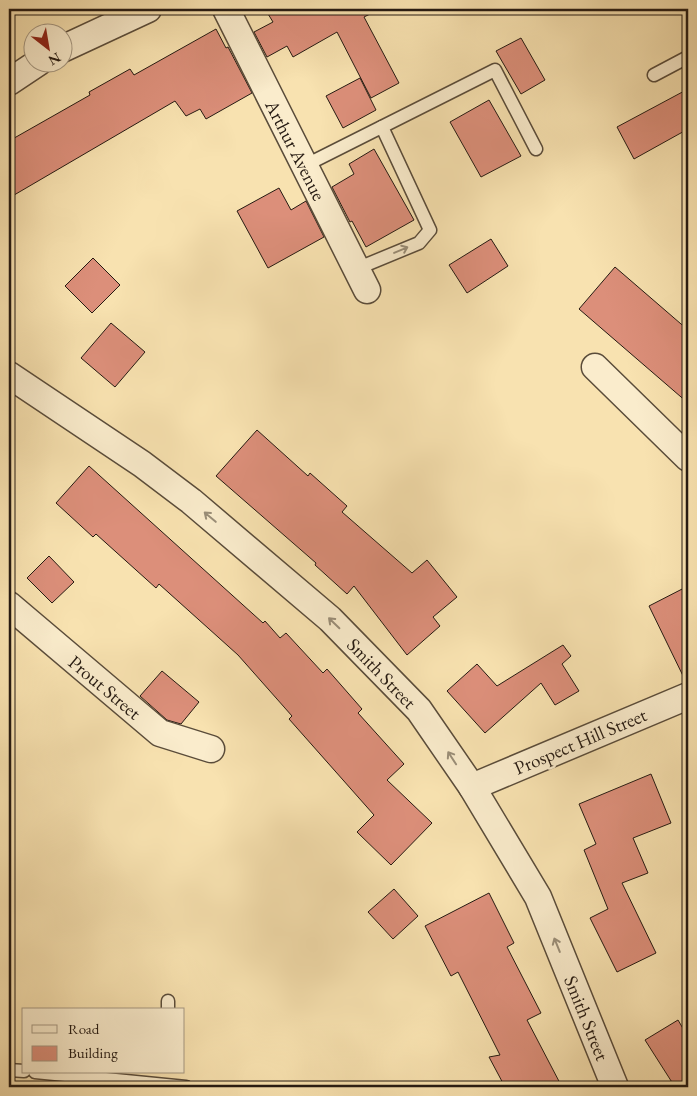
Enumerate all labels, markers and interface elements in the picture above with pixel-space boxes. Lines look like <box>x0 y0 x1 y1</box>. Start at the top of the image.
north arrow <box>22 22 72 72</box>
text: N <box>45 49 64 70</box>
street label: Arthur Avenue <box>259 95 332 205</box>
one-way arrow <box>393 245 408 255</box>
one-way arrow <box>204 512 217 523</box>
one-way arrow <box>327 617 340 629</box>
street label: Smith Street <box>342 632 422 714</box>
street label: Prout Street <box>63 650 146 725</box>
street label: Prospect Hill Street <box>510 702 650 781</box>
one-way arrow <box>447 751 457 765</box>
one-way arrow <box>552 938 562 953</box>
street label: Smith Street <box>558 972 615 1064</box>
legend <box>22 1008 185 1074</box>
text: Road <box>68 1019 100 1038</box>
text: Building <box>68 1043 118 1062</box>

